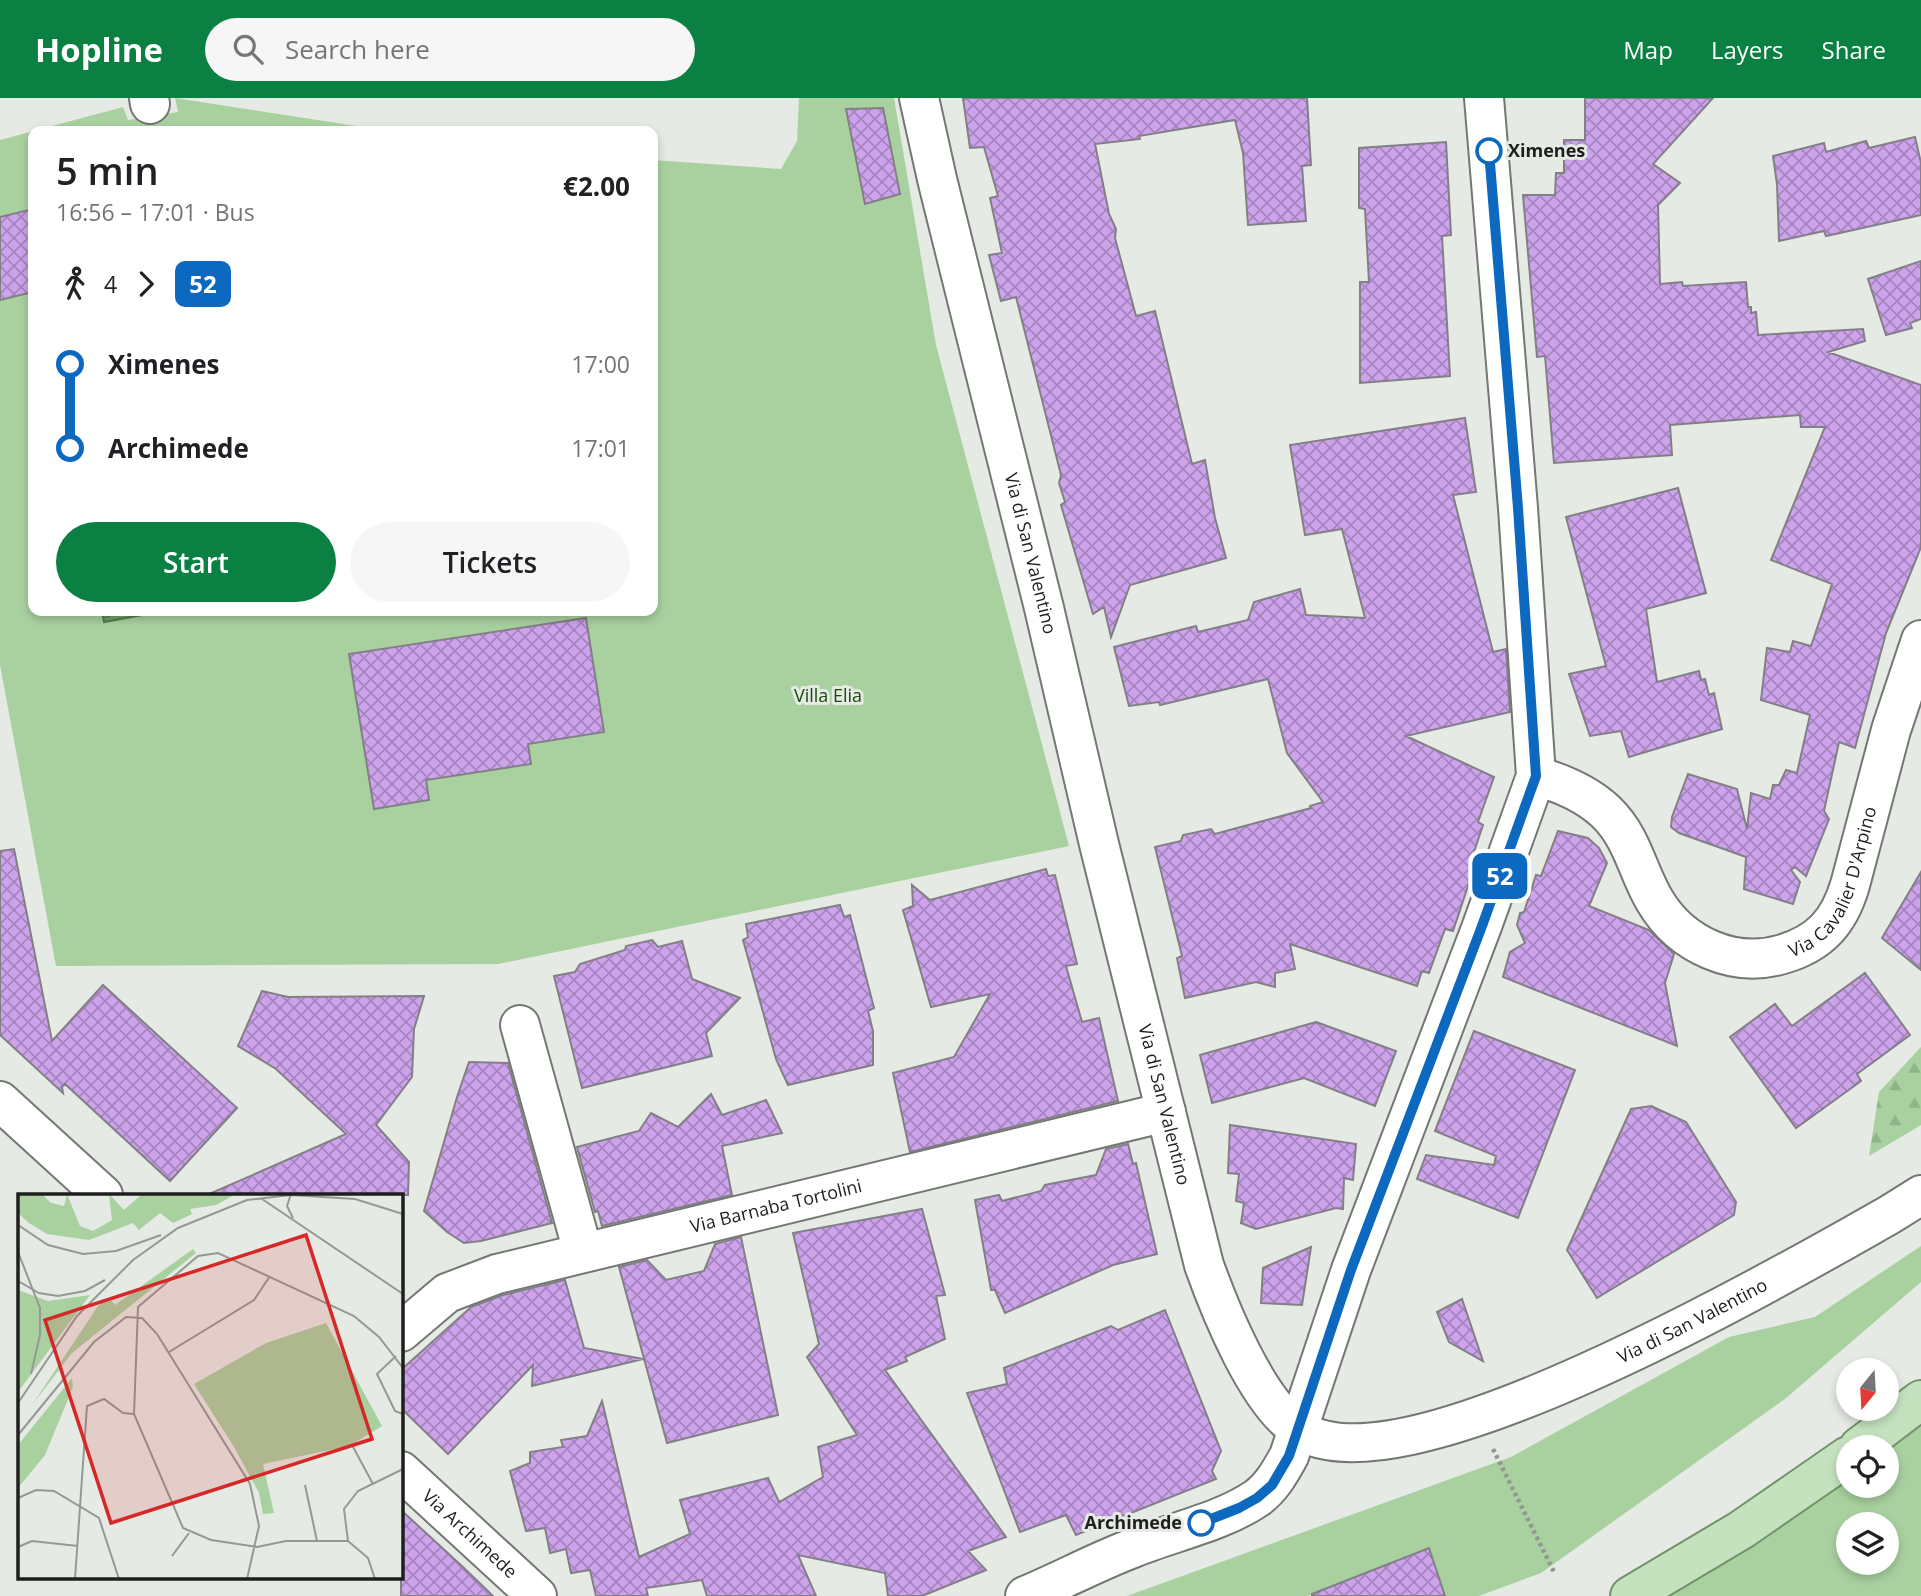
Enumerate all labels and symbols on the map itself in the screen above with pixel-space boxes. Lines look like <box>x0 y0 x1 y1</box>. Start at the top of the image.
marker: Ximenes <box>1476 138 1502 164</box>
place label: Ximenes <box>1508 138 1585 162</box>
street label: Via di San Valentino <box>1000 470 1063 636</box>
park label: Villa Elia <box>794 683 862 707</box>
street label: Via Cavalier D'Arpino <box>1785 804 1881 962</box>
line badge: 52 <box>1468 853 1532 899</box>
street label: Via di San Valentino <box>1133 1021 1197 1187</box>
street label: Via Barnaba Tortolini <box>688 1173 864 1238</box>
inset map <box>18 1194 402 1578</box>
street label: Via di San Valentino <box>1613 1272 1771 1368</box>
north arrow <box>1836 1358 1899 1421</box>
street label: Via Archimede <box>418 1483 523 1583</box>
place label: Archimede <box>1084 1510 1182 1534</box>
marker: Archimede <box>1188 1510 1214 1536</box>

